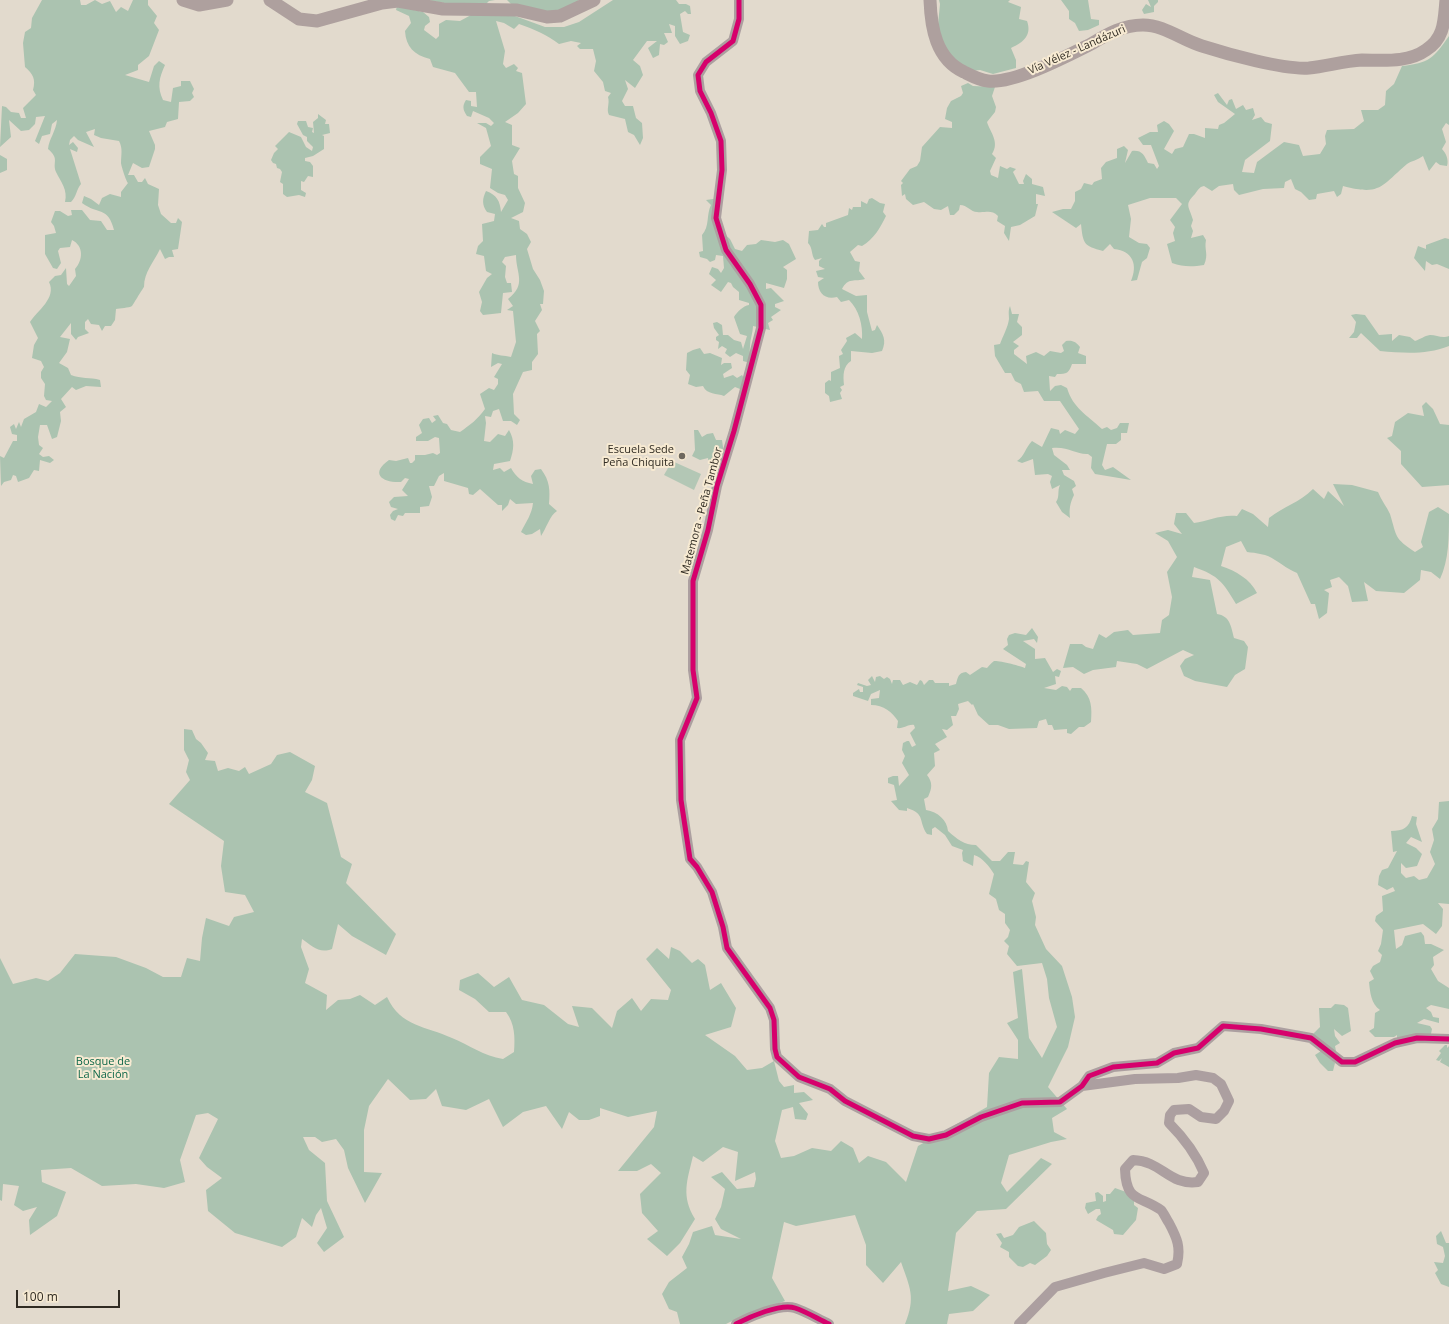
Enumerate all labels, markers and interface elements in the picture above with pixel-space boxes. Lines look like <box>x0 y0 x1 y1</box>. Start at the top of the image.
street label: Vía Vélez - Landázuri <box>1026 23 1128 77</box>
place label: Escuela Sede Peña Chiquita <box>603 443 674 469</box>
street label: Matemora - Peña Tambor <box>679 446 725 576</box>
marker: Escuela Sede Peña Chiquita <box>677 451 687 461</box>
park label: Bosque de La Nación <box>76 1055 130 1081</box>
scale bar <box>18 1282 122 1308</box>
text: 100 m <box>23 1288 58 1305</box>

